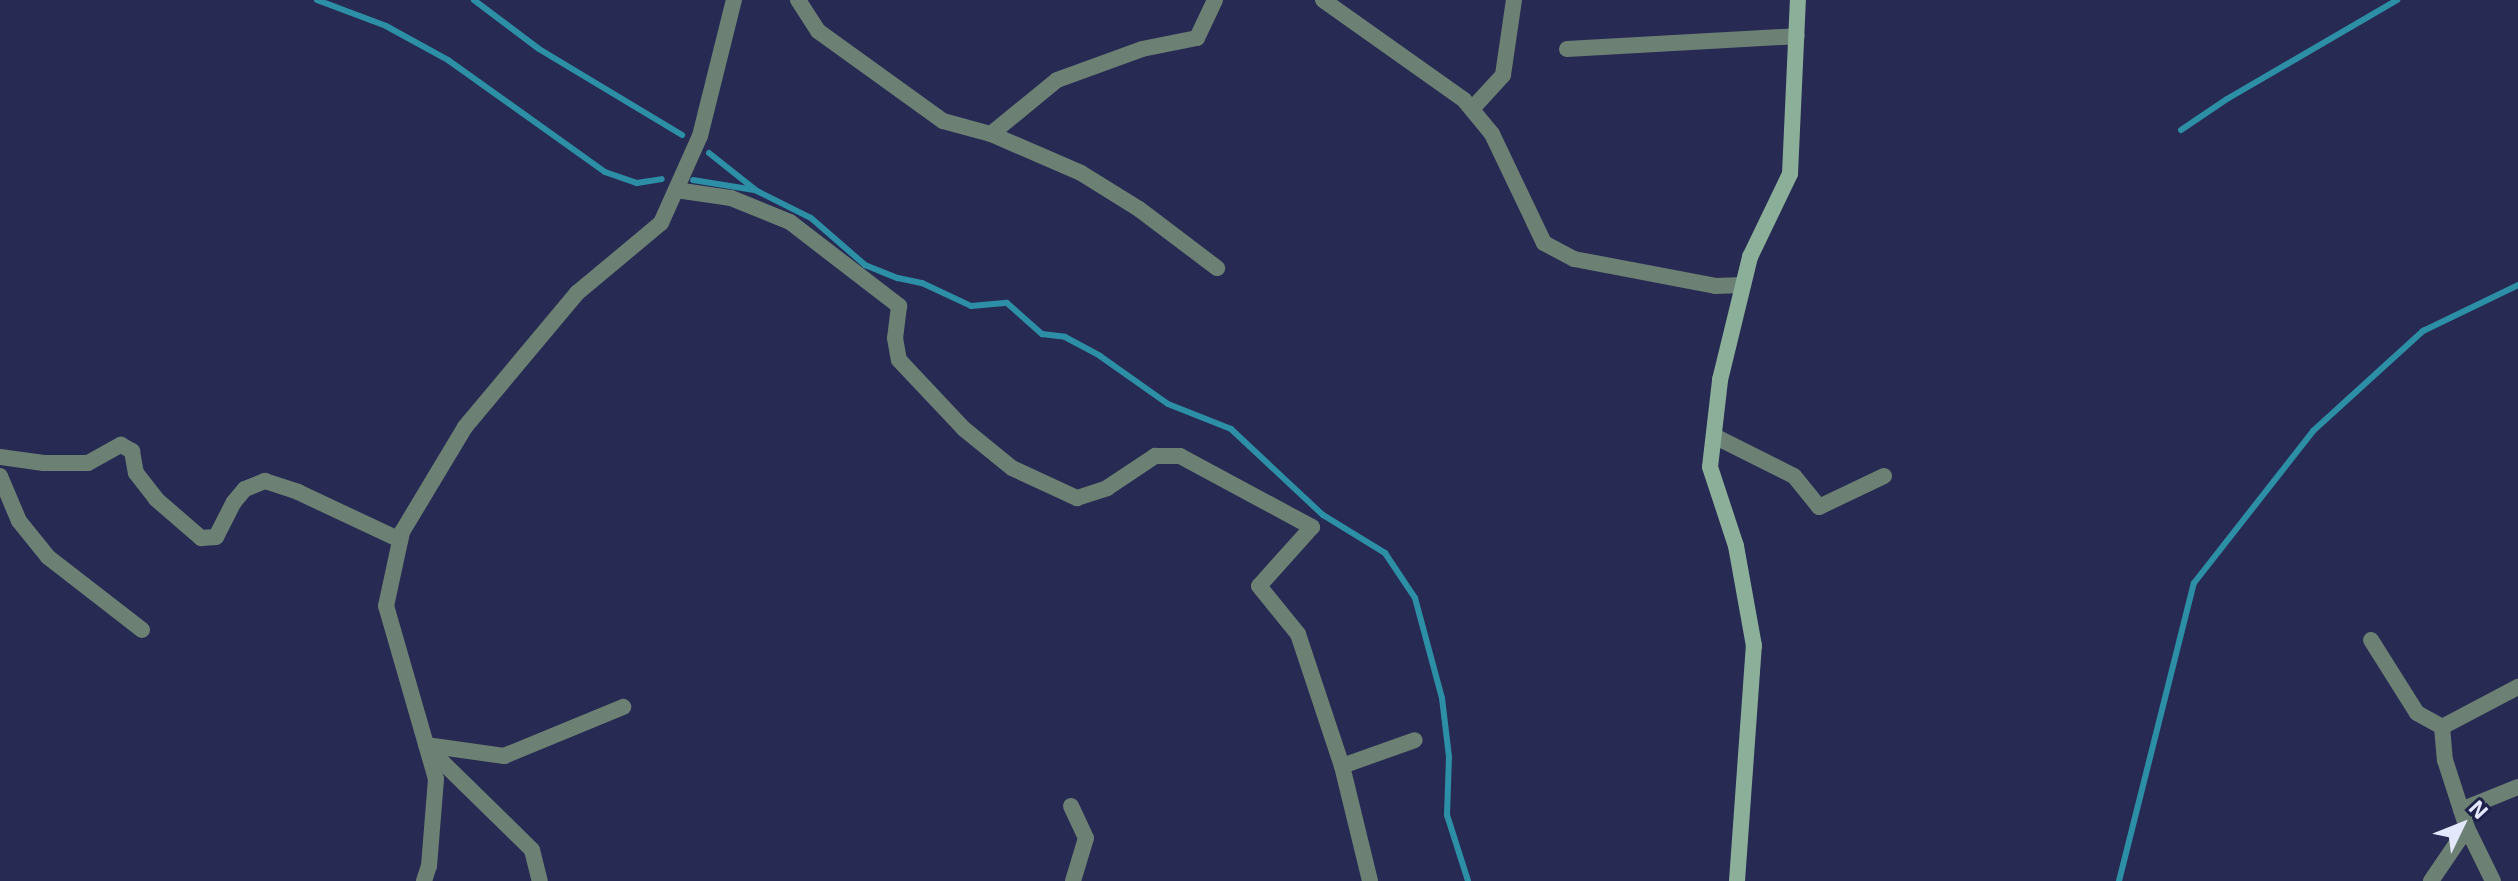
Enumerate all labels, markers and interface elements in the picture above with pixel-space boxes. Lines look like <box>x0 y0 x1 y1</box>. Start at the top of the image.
north arrow <box>2422 785 2502 865</box>
text: N <box>2465 794 2494 823</box>

